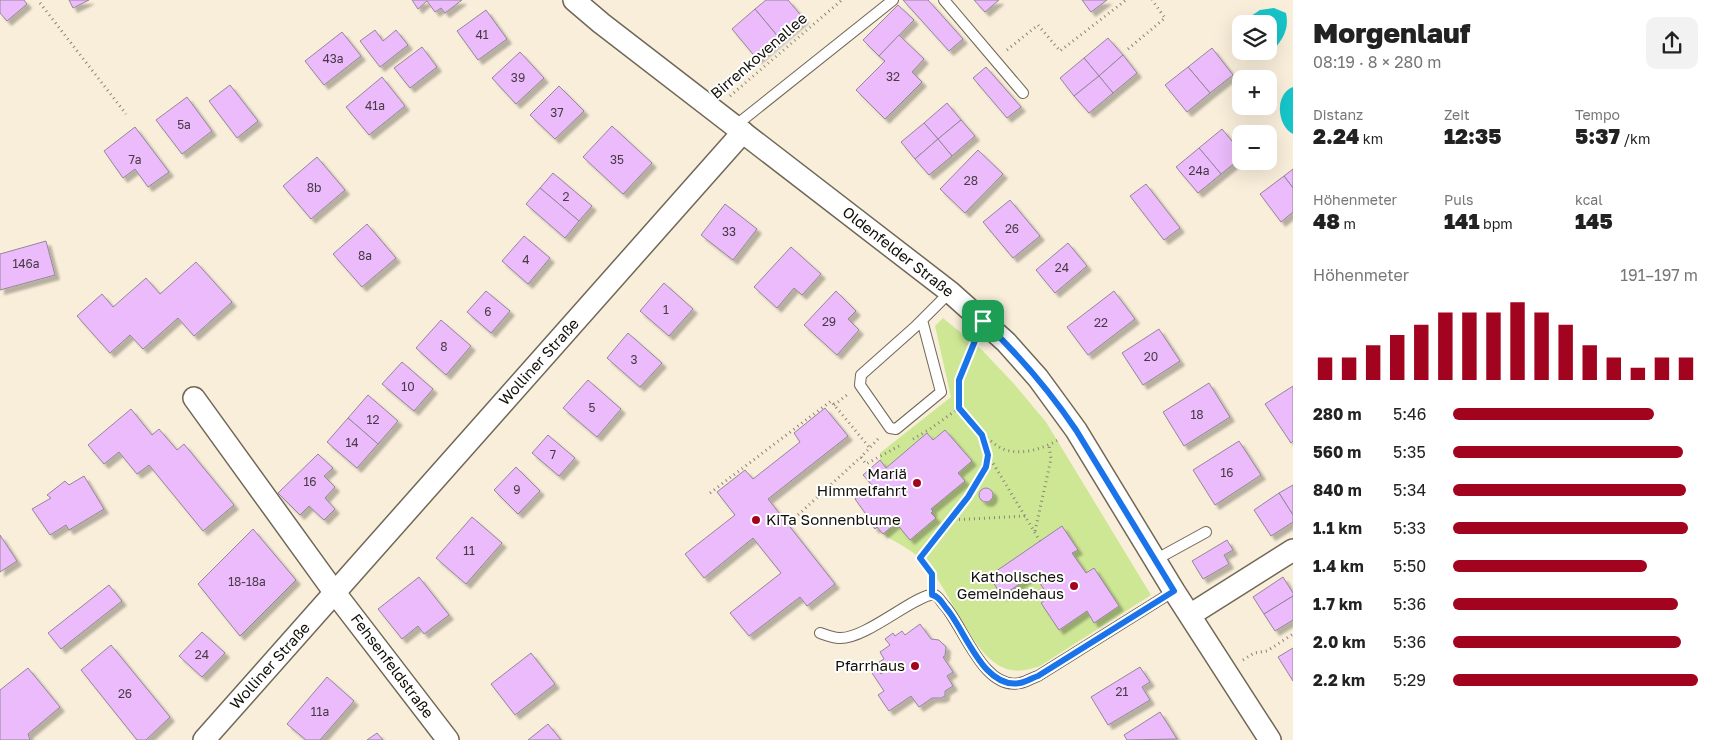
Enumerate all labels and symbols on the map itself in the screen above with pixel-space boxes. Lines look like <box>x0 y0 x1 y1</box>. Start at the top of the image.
street label: Birrenkovenallee <box>706 8 810 102</box>
house number: 41 <box>475 27 489 42</box>
house number: 43a <box>322 51 344 66</box>
house number: 32 <box>886 69 900 84</box>
house number: 39 <box>511 70 525 85</box>
house number: 41a <box>365 98 385 113</box>
house number: 37 <box>550 105 564 120</box>
house number: 5a <box>177 117 191 132</box>
house number: 7a <box>128 152 142 167</box>
house number: 35 <box>610 152 624 167</box>
house number: 24a <box>1188 163 1210 178</box>
house number: 28 <box>964 173 978 188</box>
house number: 8b <box>307 180 321 195</box>
house number: 2 <box>563 189 570 204</box>
street label: Oldenfelder Straße <box>839 202 958 300</box>
house number: 26 <box>1005 221 1019 236</box>
house number: 33 <box>722 224 736 239</box>
house number: 8a <box>358 248 372 263</box>
house number: 4 <box>522 252 530 267</box>
house number: 146a <box>12 256 40 271</box>
house number: 24 <box>1055 260 1069 275</box>
pin <box>962 300 1004 342</box>
house number: 1 <box>663 302 669 317</box>
house number: 6 <box>484 304 492 319</box>
street label: Wolliner Straße <box>494 314 582 409</box>
house number: 29 <box>822 314 836 329</box>
house number: 22 <box>1094 315 1108 330</box>
house number: 8 <box>440 339 448 354</box>
house number: 20 <box>1144 349 1158 364</box>
house number: 3 <box>630 352 638 367</box>
house number: 10 <box>401 379 415 394</box>
house number: 5 <box>589 400 596 415</box>
house number: 18 <box>1190 407 1204 422</box>
house number: 12 <box>367 412 379 427</box>
house number: 14 <box>345 435 359 450</box>
house number: 7 <box>550 447 556 462</box>
place label: Mariä Himmelfahrt <box>817 464 907 499</box>
house number: 16 <box>1220 465 1234 480</box>
house number: 16 <box>303 474 317 489</box>
marker: Mariä Himmelfahrt <box>911 477 923 489</box>
house number: 9 <box>513 482 521 497</box>
place label: KiTa Sonnenblume <box>766 510 901 528</box>
marker: KiTa Sonnenblume <box>750 514 762 526</box>
house number: 11 <box>463 543 475 558</box>
place label: Katholisches Gemeindehaus <box>957 567 1064 602</box>
house number: 18-18a <box>228 574 266 589</box>
marker: Katholisches Gemeindehaus <box>1068 580 1080 592</box>
street label: Fehsenfeldstraße <box>348 610 438 721</box>
street label: Wolliner Straße <box>225 618 313 713</box>
house number: 24 <box>195 647 209 662</box>
place label: Pfarrhaus <box>835 656 905 674</box>
marker: Pfarrhaus <box>909 660 921 672</box>
house number: 21 <box>1116 684 1129 699</box>
house number: 26 <box>118 686 132 701</box>
house number: 11a <box>311 704 329 719</box>

